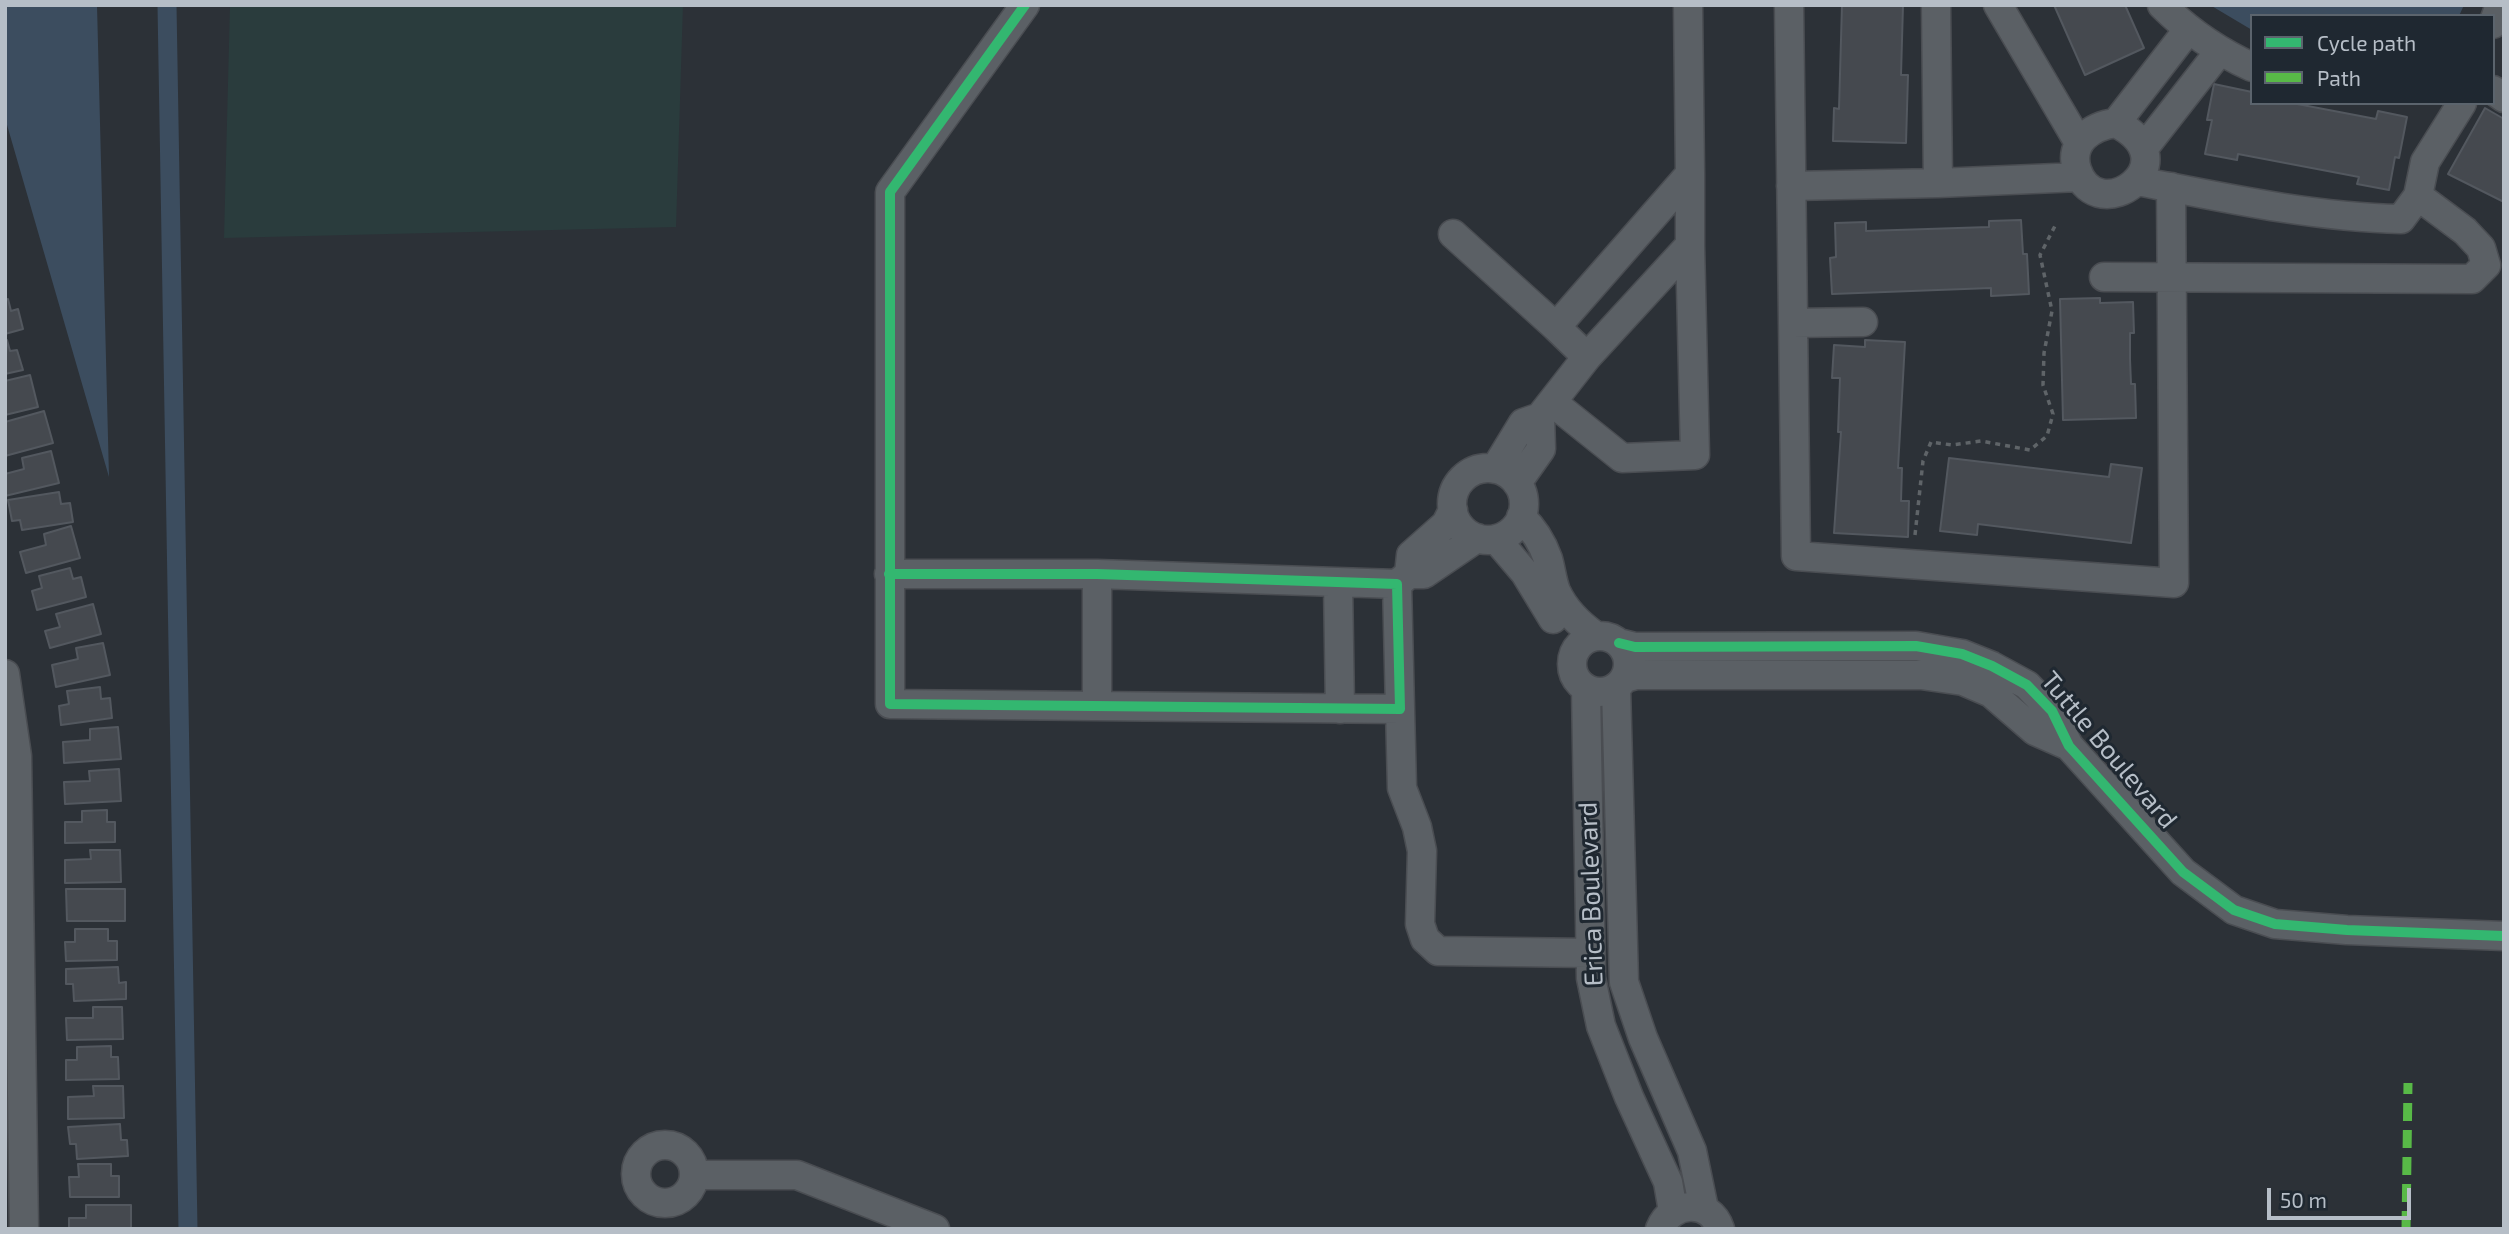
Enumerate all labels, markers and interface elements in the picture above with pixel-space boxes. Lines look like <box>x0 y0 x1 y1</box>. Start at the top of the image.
legend <box>2250 14 2495 105</box>
text: Cycle path <box>2317 30 2416 55</box>
text: Path <box>2317 65 2361 90</box>
street label: Tuttle Boulevard <box>2034 665 2184 835</box>
street label: Erica Boulevard <box>1572 801 1610 987</box>
scale bar <box>2271 1174 2414 1218</box>
text: 50 m <box>2280 1187 2327 1212</box>

